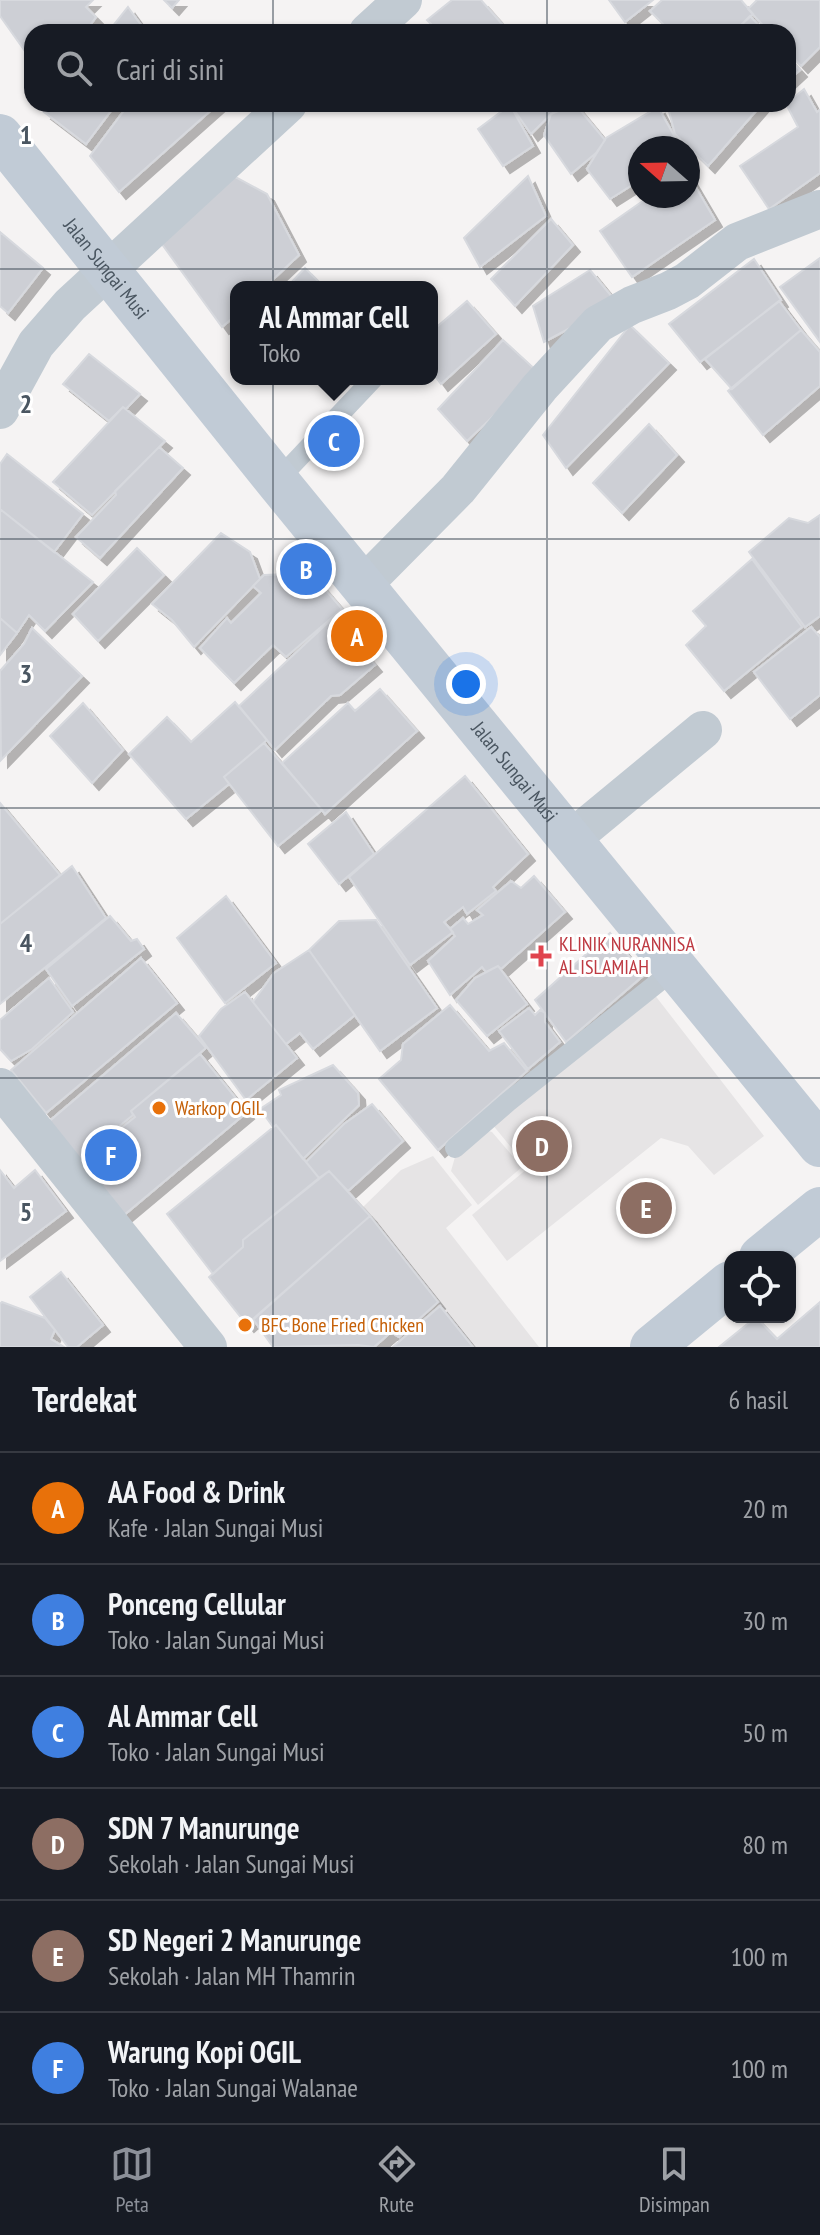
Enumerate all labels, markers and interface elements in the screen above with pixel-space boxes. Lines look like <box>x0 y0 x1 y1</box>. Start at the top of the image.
search box <box>24 24 796 112</box>
icon: search <box>52 46 96 90</box>
text: Cari di sini <box>116 49 225 88</box>
text: 1 <box>20 118 32 151</box>
north arrow <box>628 136 700 208</box>
street label: Jalan Sungai Musi <box>57 212 155 324</box>
popup <box>230 281 438 385</box>
text: Al Ammar Cell <box>259 297 409 336</box>
text: Toko <box>259 336 301 369</box>
text: 2 <box>20 387 32 420</box>
pin: C <box>308 411 360 471</box>
pin: B <box>280 539 332 599</box>
pin: A <box>331 606 383 666</box>
text: 3 <box>20 657 32 690</box>
your location <box>446 664 486 704</box>
street label: Jalan Sungai Musi <box>465 715 564 827</box>
text: 4 <box>20 926 33 959</box>
place label: KLINIK NURANNISA AL ISLAMIAH <box>559 931 695 980</box>
marker: KLINIK NURANNISA AL ISLAMIAH <box>530 945 552 967</box>
place label: Warkop OGIL <box>175 1095 265 1121</box>
marker: Warkop OGIL <box>150 1099 168 1117</box>
pin: D <box>516 1116 568 1176</box>
pin: F <box>85 1125 137 1185</box>
pin: E <box>620 1178 672 1238</box>
text: 5 <box>20 1195 32 1228</box>
map controls <box>724 1251 796 1323</box>
button: locate <box>724 1251 796 1323</box>
place label: BFC Bone Fried Chicken <box>261 1312 424 1338</box>
marker: BFC Bone Fried Chicken <box>236 1316 254 1334</box>
text: Terdekat <box>32 1377 137 1421</box>
text: 6 hasil <box>728 1383 788 1416</box>
text: AA Food & Drink <box>108 1472 285 1511</box>
text: A <box>51 1492 65 1525</box>
text: 20 m <box>742 1492 788 1525</box>
text: Kafe · Jalan Sungai Musi <box>108 1511 323 1544</box>
text: Ponceng Cellular <box>108 1584 286 1623</box>
text: B <box>52 1604 64 1637</box>
text: 30 m <box>742 1604 788 1637</box>
text: Toko · Jalan Sungai Musi <box>108 1623 325 1656</box>
text: Al Ammar Cell <box>108 1696 258 1735</box>
text: C <box>52 1716 64 1749</box>
text: 50 m <box>742 1716 788 1749</box>
text: Toko · Jalan Sungai Musi <box>108 1735 325 1768</box>
text: SDN 7 Manurunge <box>108 1808 300 1847</box>
text: D <box>51 1828 65 1861</box>
text: 80 m <box>742 1828 788 1861</box>
text: Sekolah · Jalan Sungai Musi <box>108 1847 354 1880</box>
text: SD Negeri 2 Manurunge <box>108 1920 361 1959</box>
text: E <box>52 1940 64 1973</box>
text: 100 m <box>730 1940 788 1973</box>
text: Sekolah · Jalan MH Thamrin <box>108 1959 355 1992</box>
text: Warung Kopi OGIL <box>108 2032 301 2071</box>
text: F <box>53 2052 63 2085</box>
text: 100 m <box>730 2052 788 2085</box>
text: Toko · Jalan Sungai Walanae <box>108 2071 358 2104</box>
tab: Peta <box>110 2142 154 2218</box>
tab: Rute <box>375 2142 419 2218</box>
tab: Disimpan <box>639 2142 710 2218</box>

